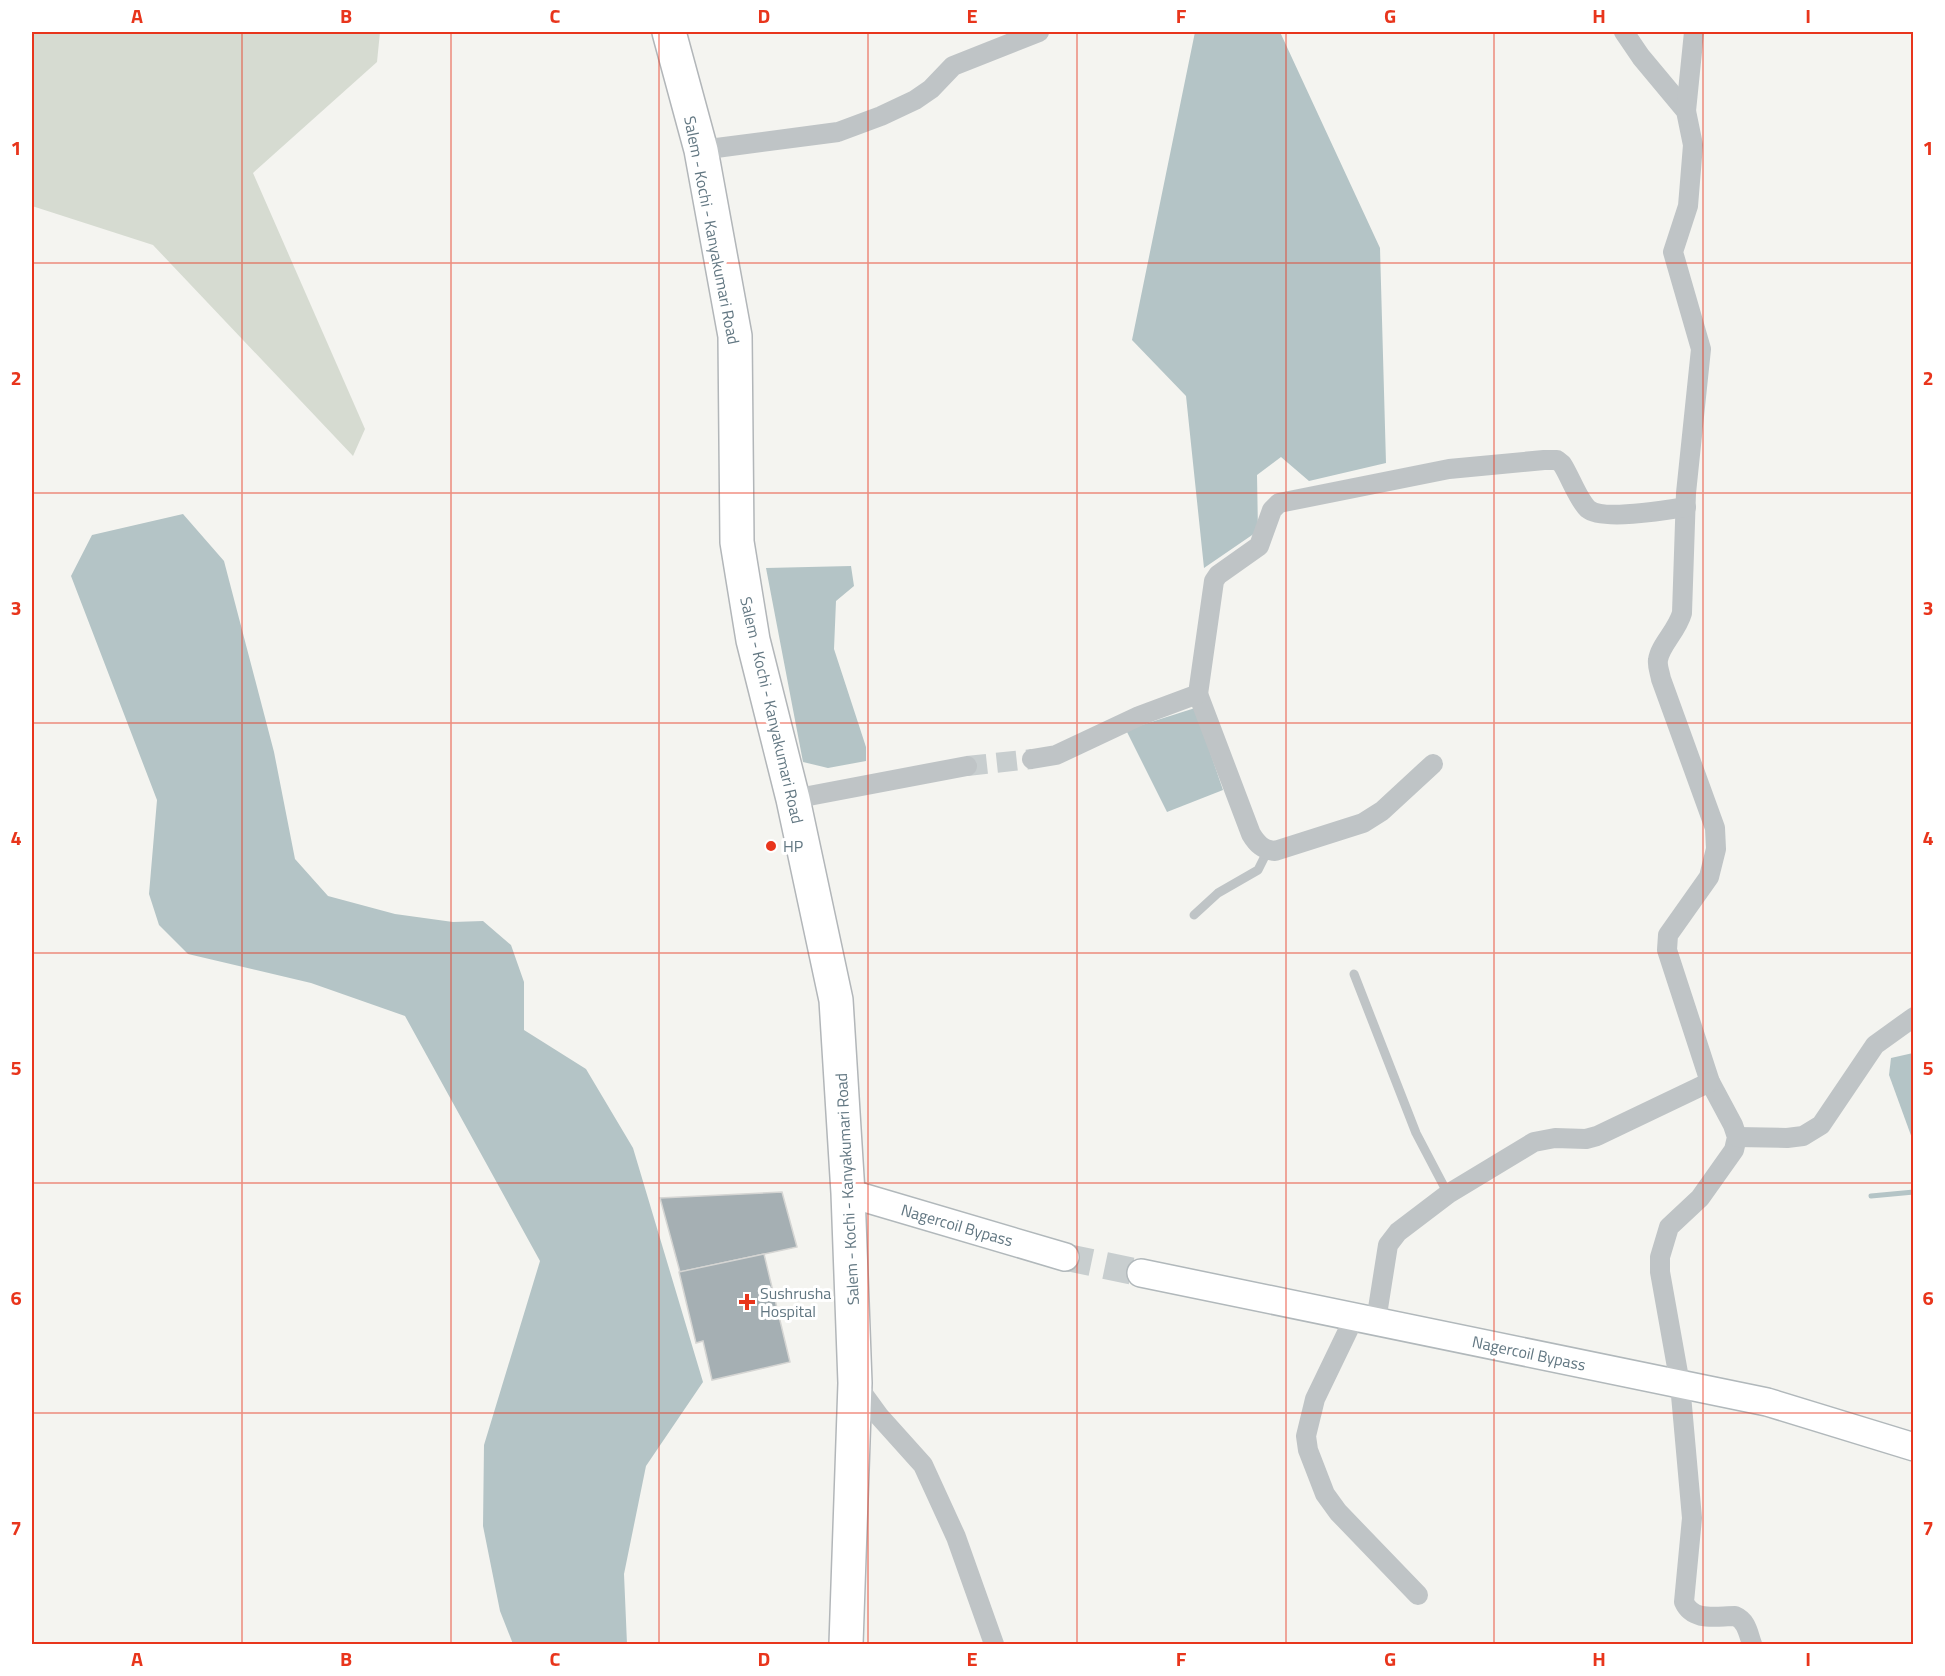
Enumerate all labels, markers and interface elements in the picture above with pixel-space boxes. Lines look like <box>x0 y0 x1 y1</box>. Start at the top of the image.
text: A <box>131 0 143 31</box>
text: B <box>340 0 352 31</box>
text: C <box>550 0 561 31</box>
text: D <box>758 0 770 31</box>
text: E <box>966 0 978 31</box>
text: F <box>1176 0 1187 31</box>
text: G <box>1384 0 1396 31</box>
text: H <box>1592 0 1606 31</box>
text: I <box>1805 0 1811 31</box>
street label: Salem - Kochi - Kanyakumari Road <box>678 114 746 346</box>
text: 1 <box>10 132 22 163</box>
text: 1 <box>1922 132 1934 163</box>
text: 2 <box>10 362 22 393</box>
text: 2 <box>1922 362 1934 393</box>
text: 3 <box>10 592 22 623</box>
text: 3 <box>1922 592 1934 623</box>
street label: Salem - Kochi - Kanyakumari Road <box>734 594 810 826</box>
text: 4 <box>10 822 22 853</box>
text: 4 <box>1922 822 1934 853</box>
place label: HP <box>783 834 803 858</box>
marker: HP <box>764 839 778 853</box>
text: 5 <box>10 1052 22 1083</box>
text: 5 <box>1922 1052 1934 1083</box>
street label: Salem - Kochi - Kanyakumari Road <box>829 1072 865 1306</box>
street label: Nagercoil Bypass <box>898 1198 1016 1252</box>
place label: Sushrusha Hospital <box>760 1281 831 1323</box>
text: 6 <box>10 1282 22 1313</box>
text: 6 <box>1922 1282 1934 1313</box>
marker: Sushrusha Hospital <box>738 1293 756 1311</box>
street label: Nagercoil Bypass <box>1470 1329 1588 1377</box>
text: 7 <box>10 1512 22 1543</box>
text: 7 <box>1922 1512 1934 1543</box>
text: A <box>131 1643 143 1674</box>
text: B <box>340 1643 352 1674</box>
text: C <box>550 1643 561 1674</box>
text: D <box>758 1643 770 1674</box>
text: E <box>966 1643 978 1674</box>
text: F <box>1176 1643 1187 1674</box>
text: G <box>1384 1643 1396 1674</box>
text: H <box>1592 1643 1606 1674</box>
text: I <box>1805 1643 1811 1674</box>

